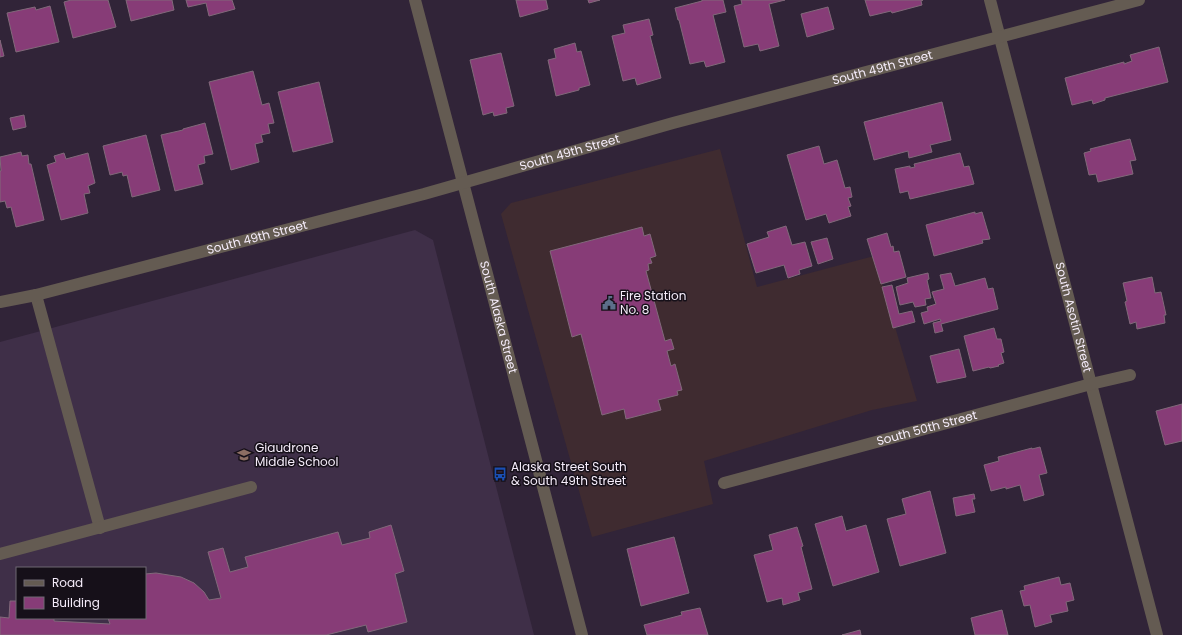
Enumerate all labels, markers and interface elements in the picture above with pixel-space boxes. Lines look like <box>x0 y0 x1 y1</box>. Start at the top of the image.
street label: South 49th Street <box>830 46 934 89</box>
street label: South 49th Street <box>517 130 621 174</box>
street label: South 49th Street <box>205 216 309 258</box>
street label: South Alaska Street <box>476 259 522 375</box>
street label: South Asotin Street <box>1051 260 1097 374</box>
place label: Fire Station No. 8 <box>620 287 686 318</box>
public building icon: Fire Station No. 8 <box>601 295 617 311</box>
street label: South 50th Street <box>875 406 979 449</box>
place label: Giaudrone Middle School <box>255 439 338 470</box>
school or university icon: Giaudrone Middle School <box>236 447 252 463</box>
place label: Alaska Street South & South 49th Street <box>511 458 627 489</box>
bus stop icon: Alaska Street South & South 49th Street <box>492 466 508 482</box>
legend <box>16 567 146 619</box>
text: Road <box>52 574 83 591</box>
text: Building <box>52 594 100 611</box>

